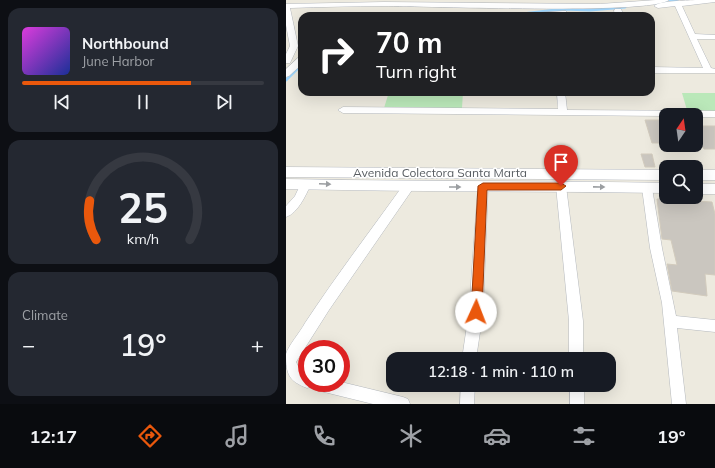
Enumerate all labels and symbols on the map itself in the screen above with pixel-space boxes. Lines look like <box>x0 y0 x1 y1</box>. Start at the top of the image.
north arrow <box>659 108 703 152</box>
pin <box>544 145 578 186</box>
street label: Avenida Colectora Santa Marta <box>353 165 527 180</box>
one-way arrow <box>319 181 331 188</box>
one-way arrow <box>449 184 462 190</box>
one-way arrow <box>593 184 606 190</box>
position arrow <box>455 291 497 333</box>
speed limit sign: 30 <box>298 340 350 392</box>

